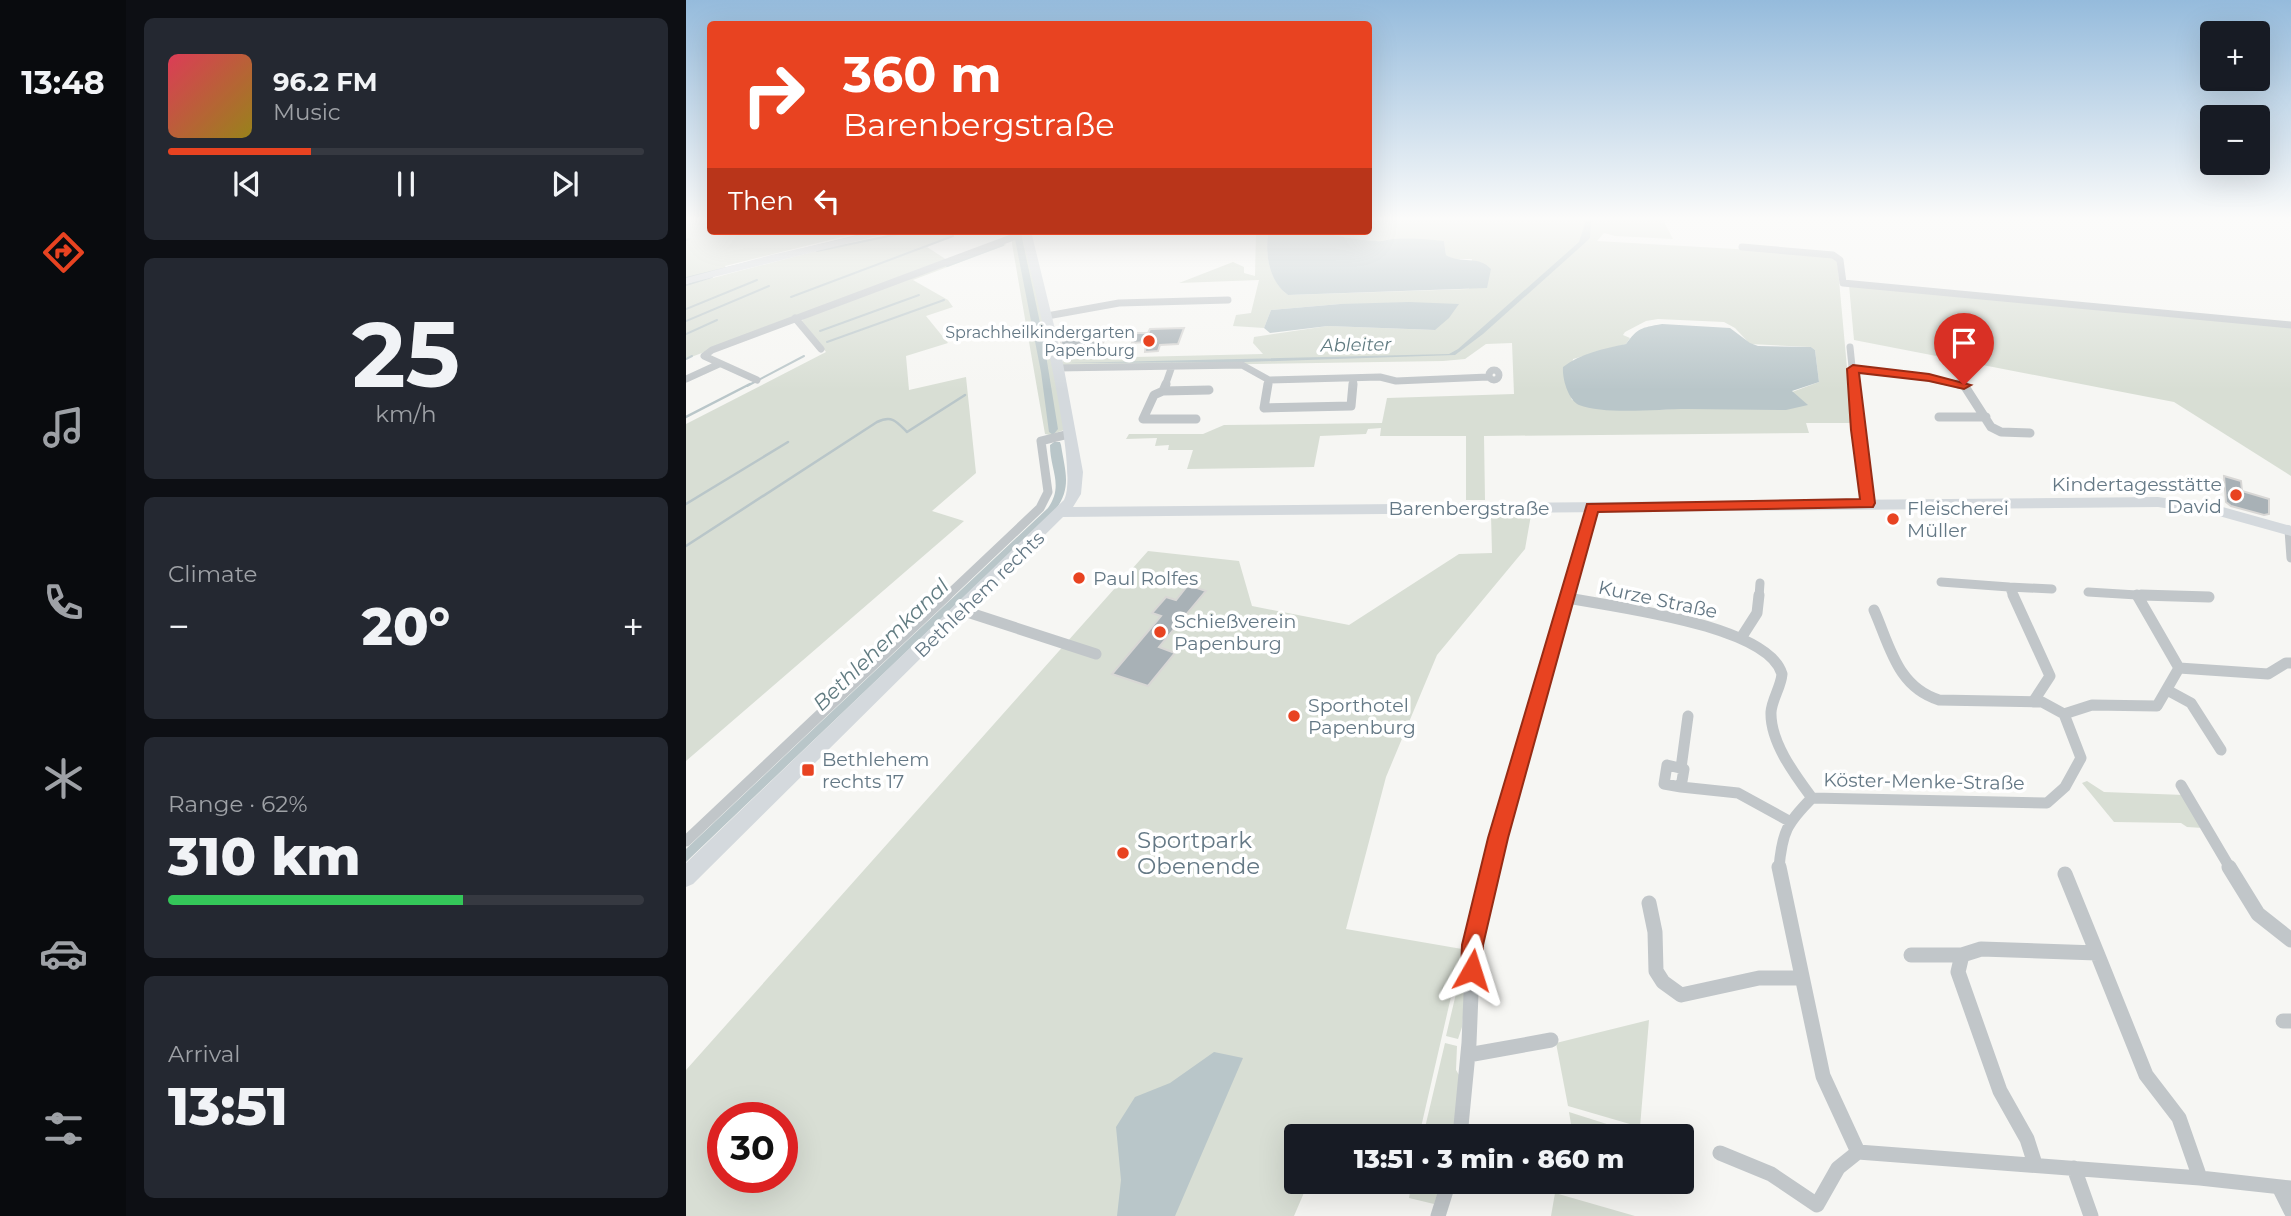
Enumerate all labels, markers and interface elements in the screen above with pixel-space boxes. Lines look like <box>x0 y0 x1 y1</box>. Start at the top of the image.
map controls <box>2200 21 2270 175</box>
button: + <box>2200 21 2270 91</box>
text: 360 m <box>843 45 1002 104</box>
icon: right <box>728 49 819 140</box>
text: 13:48 <box>21 63 105 102</box>
text: 96.2 FM <box>273 66 378 98</box>
text: Music <box>273 98 341 126</box>
text: Barenbergstraße <box>843 105 1114 144</box>
button: − <box>2200 105 2270 175</box>
icon: previous <box>228 165 266 203</box>
icon: pause <box>387 165 425 203</box>
icon: next <box>546 165 584 203</box>
icon: left <box>808 182 846 220</box>
text: Then <box>728 185 794 217</box>
icon: directions <box>39 228 88 277</box>
text: 25 <box>352 299 460 410</box>
pin <box>1934 313 1994 385</box>
place label: Sprachheilkindergarten Papenburg <box>945 323 1135 360</box>
icon: arrive <box>1945 324 1983 362</box>
marker: Sprachheilkindergarten Papenburg <box>1141 333 1157 349</box>
water label: Ableiter <box>1319 333 1392 357</box>
text: km/h <box>375 400 437 428</box>
icon: music <box>39 403 88 452</box>
place label: Kindertagesstätte David <box>2052 473 2222 518</box>
marker: Kindertagesstätte David <box>2228 487 2244 503</box>
street label: Barenbergstraße <box>1388 497 1550 520</box>
place label: Fleischerei Müller <box>1907 497 2009 542</box>
marker: Fleischerei Müller <box>1885 511 1901 527</box>
street label: Bethlehem rechts <box>910 526 1049 662</box>
text: Climate <box>168 560 257 588</box>
place label: Paul Rolfes <box>1093 567 1198 590</box>
marker: Paul Rolfes <box>1071 570 1087 586</box>
water label: Bethlehemkanal <box>808 573 954 716</box>
street label: Kurze Straße <box>1596 576 1720 623</box>
icon: phone <box>39 578 88 627</box>
text: 20° <box>362 595 450 658</box>
text: − <box>168 603 190 650</box>
text: + <box>622 603 644 650</box>
place label: Schießverein Papenburg <box>1174 610 1296 655</box>
marker: Schießverein Papenburg <box>1152 624 1168 640</box>
place label: Sporthotel Papenburg <box>1308 694 1416 739</box>
marker: Sporthotel Papenburg <box>1286 708 1302 724</box>
place label: Bethlehem rechts 17 <box>822 748 929 793</box>
icon: climate <box>39 754 88 803</box>
marker: Bethlehem rechts 17 <box>800 762 816 778</box>
street label: Köster-Menke-Straße <box>1823 768 2025 795</box>
text: Range · 62% <box>168 790 308 818</box>
text: 310 km <box>168 825 361 888</box>
place label: Sportpark Obenende <box>1137 826 1260 880</box>
marker: Sportpark Obenende <box>1115 845 1131 861</box>
icon: car <box>39 929 88 978</box>
position arrow <box>1435 933 1509 1007</box>
text: Arrival <box>168 1040 241 1068</box>
text: 13:51 <box>168 1075 288 1138</box>
speed limit sign: 30 <box>707 1102 798 1193</box>
icon: filters <box>39 1104 88 1153</box>
text: 13:51 · 3 min · 860 m <box>1354 1143 1624 1175</box>

